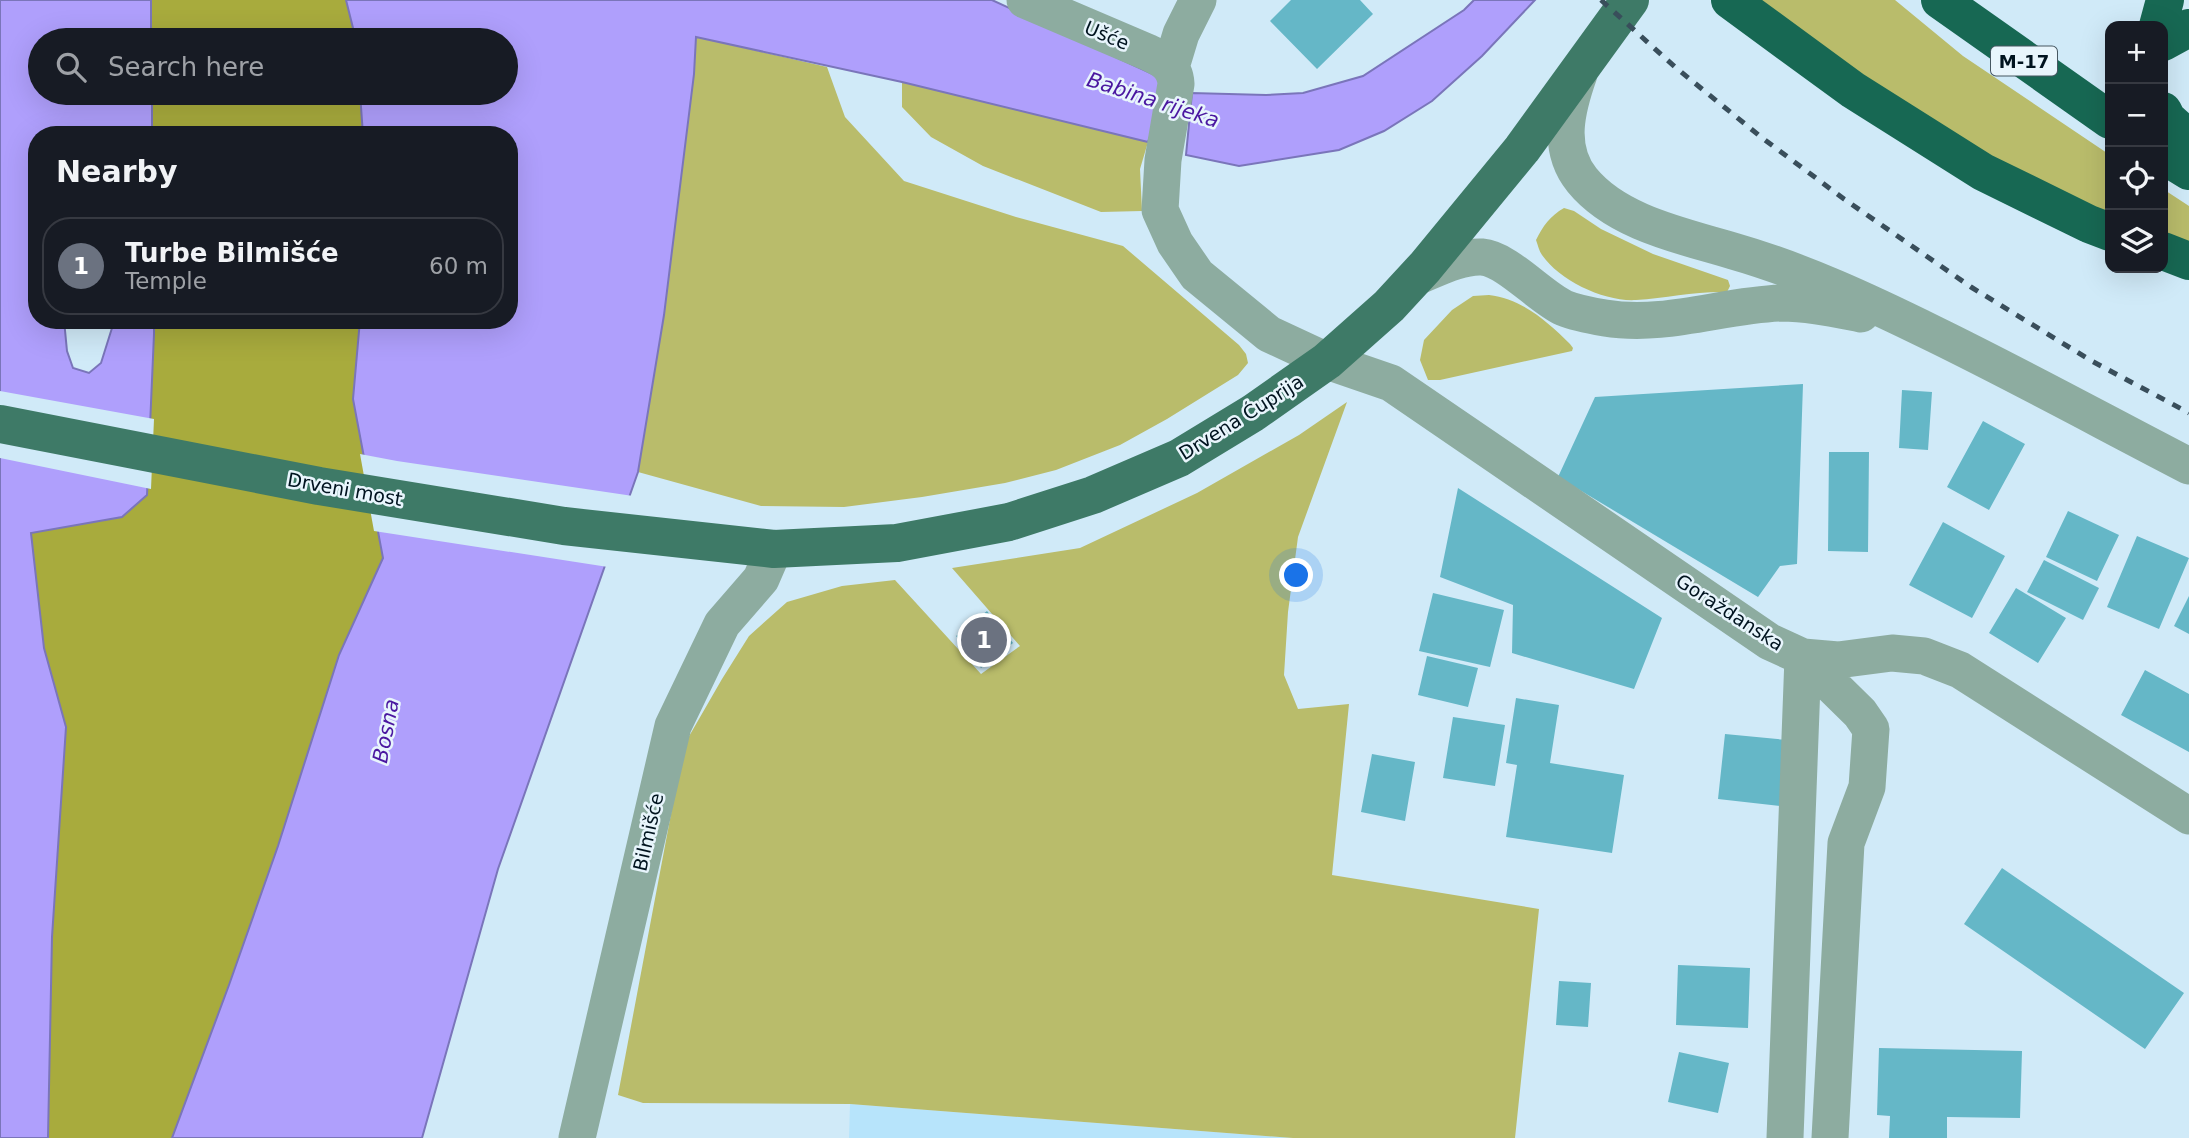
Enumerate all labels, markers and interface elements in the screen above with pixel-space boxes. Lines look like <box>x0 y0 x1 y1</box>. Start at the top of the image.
street label: Ušće <box>1082 16 1132 54</box>
map controls <box>2105 21 2168 273</box>
button: + <box>2105 21 2168 84</box>
search box <box>28 28 518 105</box>
road number: M-17 <box>1991 46 2057 76</box>
icon: search <box>52 48 90 86</box>
text: Search here <box>108 52 264 82</box>
water label: Babina rijeka <box>1084 67 1222 133</box>
button: − <box>2105 84 2168 147</box>
button: locate <box>2105 147 2168 210</box>
text: Nearby <box>56 154 178 189</box>
button: layers <box>2105 210 2168 273</box>
text: Turbe Bilmišće <box>125 238 339 268</box>
text: 1 <box>73 253 89 279</box>
text: 60 m <box>429 253 488 279</box>
text: Temple <box>125 268 207 294</box>
street label: Drvena Ćuprija <box>1174 369 1307 464</box>
street label: Drveni most <box>286 468 404 510</box>
your location <box>1279 558 1313 592</box>
street label: Goraždanska <box>1672 569 1788 655</box>
pin: 1 <box>961 614 1007 666</box>
water label: Bosna <box>368 697 404 765</box>
street label: Bilmišće <box>628 791 668 873</box>

